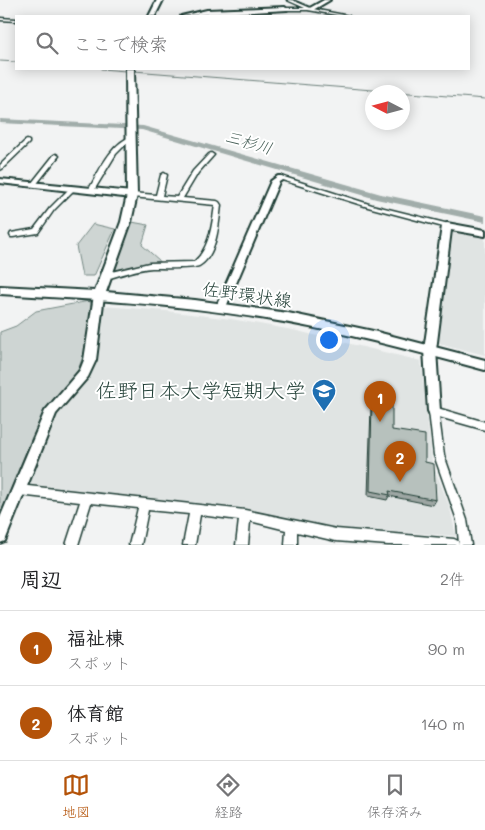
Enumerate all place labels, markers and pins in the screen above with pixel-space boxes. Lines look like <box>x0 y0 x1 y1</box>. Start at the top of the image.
place label: 佐野日本大学短期大学 <box>96 376 306 403</box>
school or university icon: 佐野日本大学短期大学 <box>311 378 337 412</box>
pin: 1 <box>364 381 396 422</box>
pin: 2 <box>384 441 416 482</box>

